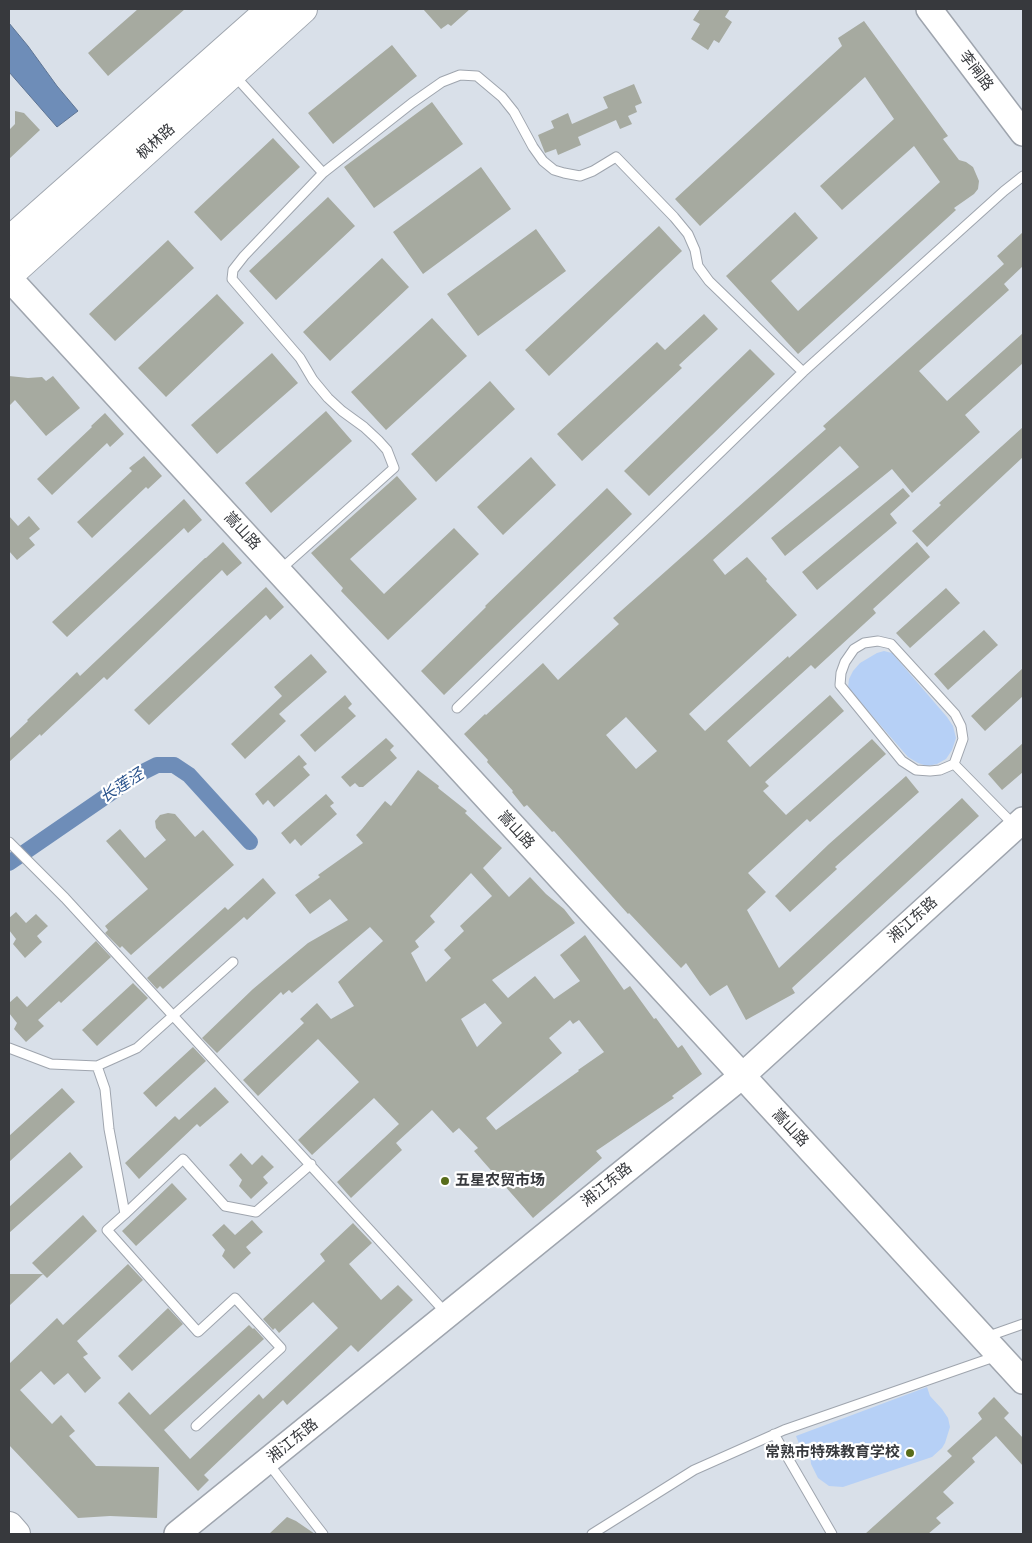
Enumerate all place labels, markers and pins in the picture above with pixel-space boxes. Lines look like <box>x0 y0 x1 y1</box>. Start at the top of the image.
place label: 五星农贸市场 <box>455 1172 545 1190</box>
marker: 五星农贸市场 <box>439 1175 451 1187</box>
place label: 常熟市特殊教育学校 <box>765 1444 900 1462</box>
marker: 常熟市特殊教育学校 <box>904 1447 916 1459</box>

